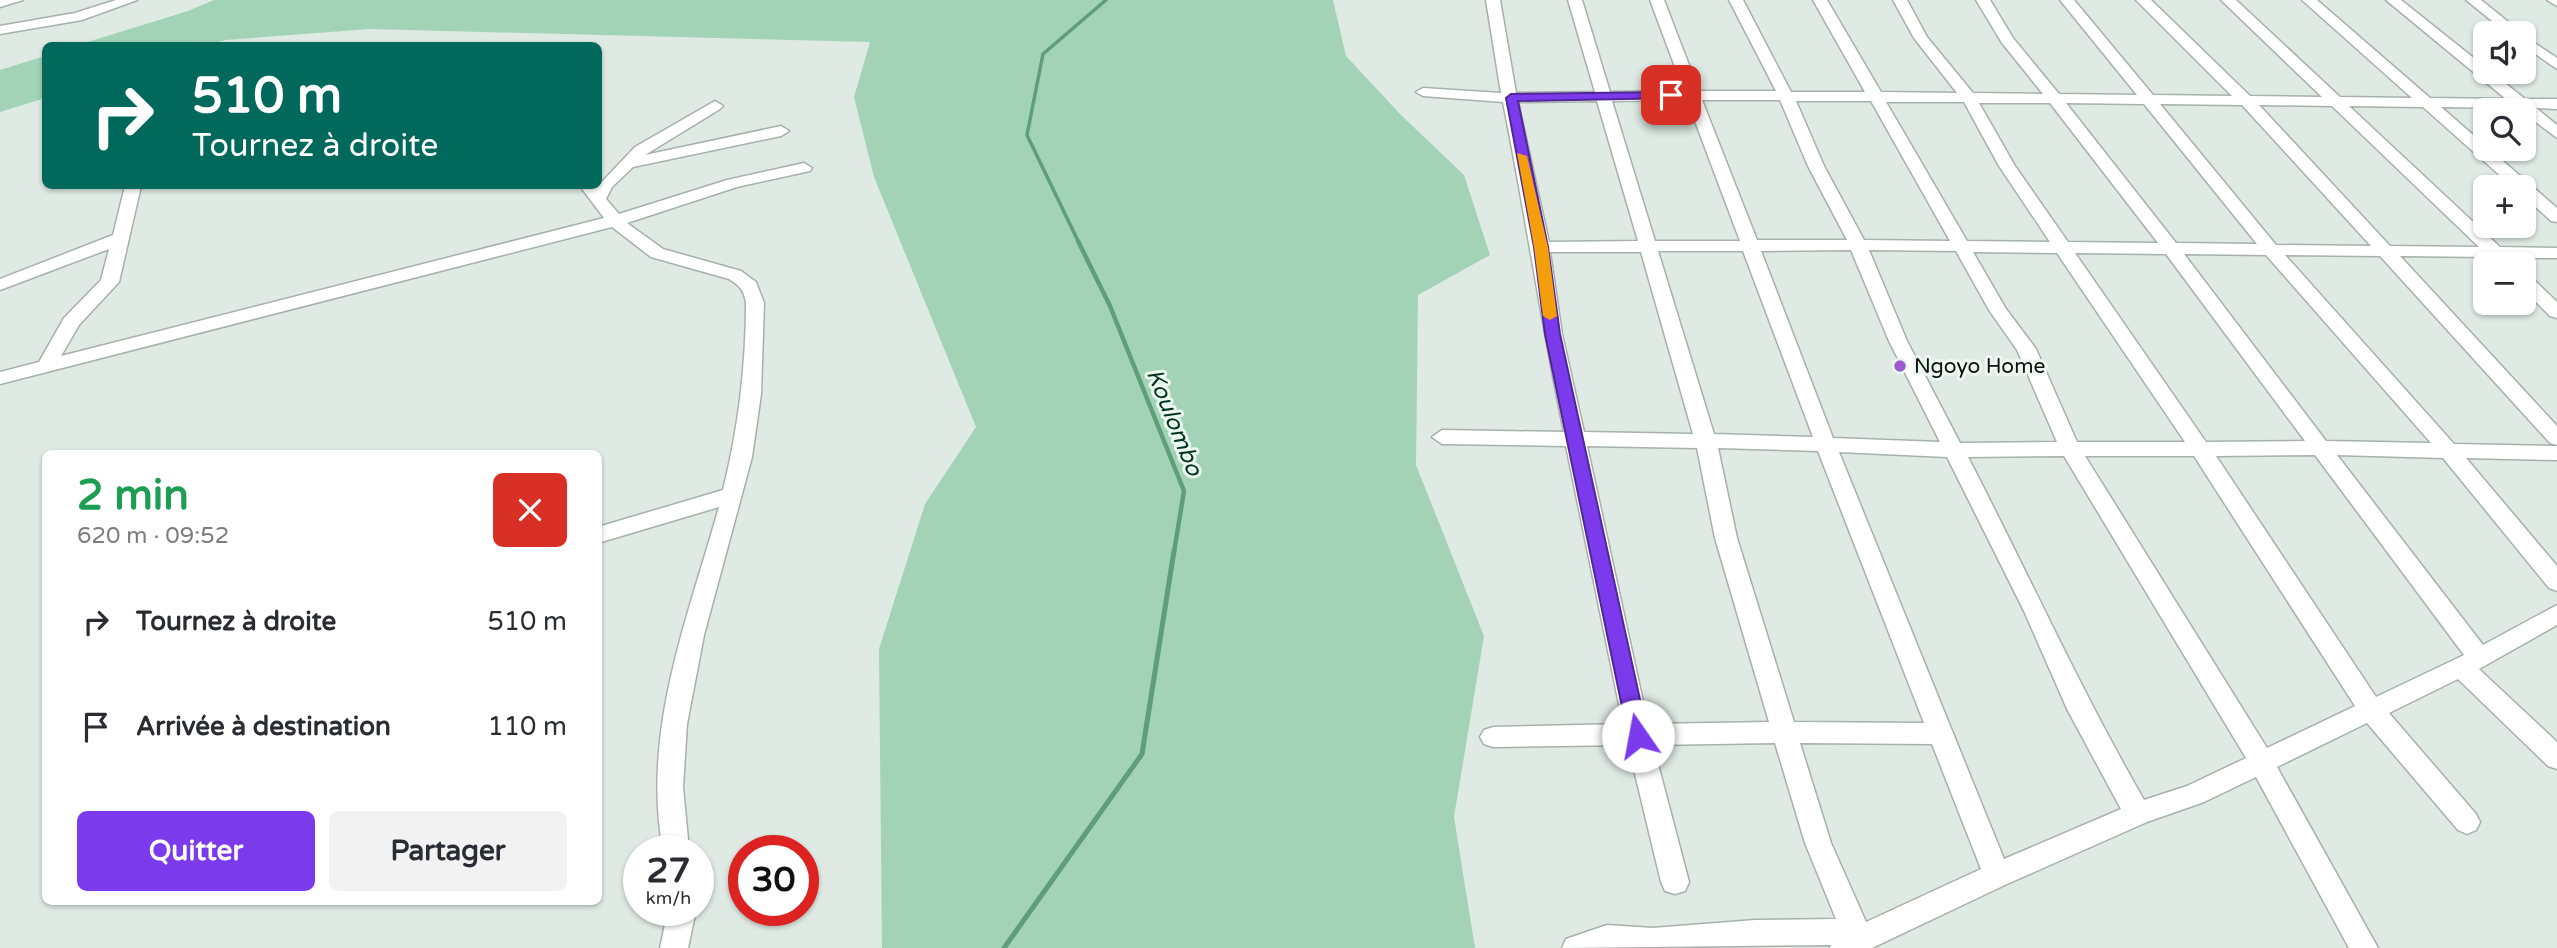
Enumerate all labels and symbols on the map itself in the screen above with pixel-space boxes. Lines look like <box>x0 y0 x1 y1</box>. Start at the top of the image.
pin <box>1641 65 1701 125</box>
place label: Ngoyo Home <box>1914 354 2045 379</box>
marker: Ngoyo Home <box>1892 358 1908 374</box>
water label: Koulombo <box>1140 365 1209 481</box>
position arrow <box>1601 699 1675 773</box>
speed limit sign: 30 <box>728 835 819 926</box>

